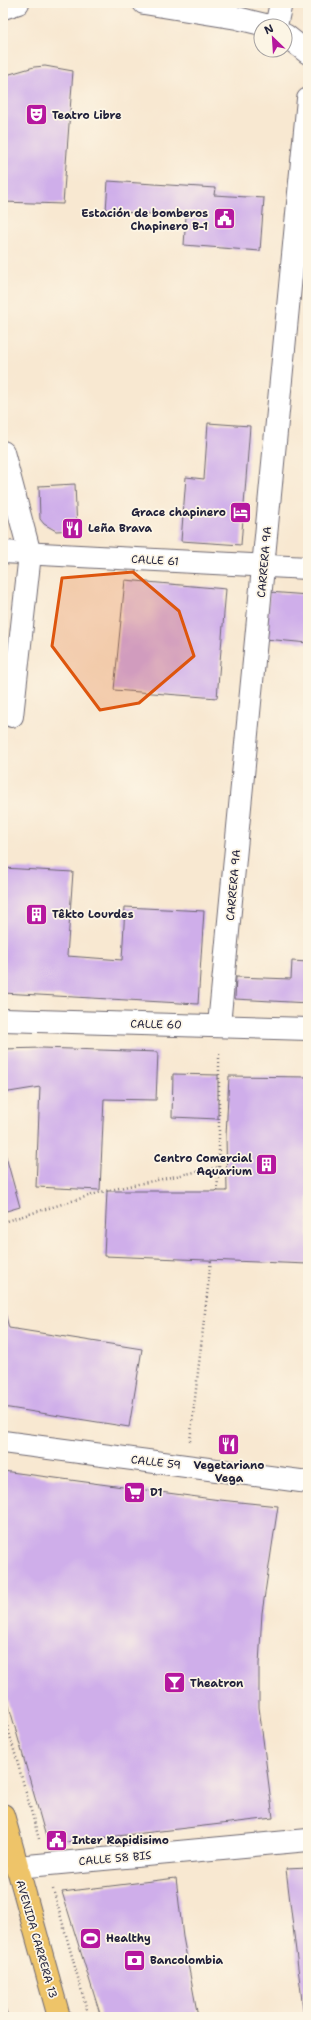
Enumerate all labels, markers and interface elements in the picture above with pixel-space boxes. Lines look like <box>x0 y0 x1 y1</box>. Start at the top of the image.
north arrow <box>253 18 293 58</box>
text: N <box>262 21 276 38</box>
theatre icon: Teatro Libre <box>24 102 50 128</box>
place label: Teatro Libre <box>52 108 122 123</box>
place label: Estación de bomberos Chapinero B-1 <box>81 206 208 234</box>
public building icon: Estación de bomberos Chapinero B-1 <box>211 206 237 232</box>
hotel icon: Grace chapinero <box>228 499 254 525</box>
place label: Grace chapinero <box>131 505 226 520</box>
restaurant icon: Leña Brava <box>59 515 85 541</box>
place label: Leña Brava <box>88 521 152 536</box>
street label: CARRERA 9A <box>254 526 275 598</box>
street label: CALLE 61 <box>131 552 179 569</box>
street label: CARRERA 9A <box>223 849 244 921</box>
building icon: Têkto Lourdes <box>23 901 49 927</box>
place label: Têkto Lourdes <box>52 907 134 922</box>
street label: CALLE 60 <box>130 1017 182 1032</box>
place label: Centro Comercial Aquarium <box>154 1151 252 1179</box>
building icon: Centro Comercial Aquarium <box>254 1151 280 1177</box>
restaurant icon: Vegetariano Vega <box>216 1432 242 1458</box>
street label: CALLE 59 <box>130 1452 182 1473</box>
place label: Vegetariano Vega <box>194 1458 264 1486</box>
supermarket icon: D1 <box>122 1479 148 1505</box>
place label: D1 <box>150 1485 162 1500</box>
bar icon: Theatron <box>162 1670 188 1696</box>
place label: Theatron <box>190 1676 244 1691</box>
public building icon: Inter Rapidisimo <box>44 1827 70 1853</box>
place label: Inter Rapidisimo <box>72 1833 169 1848</box>
street label: CALLE 58 BIS <box>78 1848 152 1869</box>
street label: AVENIDA CARRERA 13 <box>12 1878 61 2000</box>
sports icon: Healthy <box>77 1925 103 1951</box>
place label: Healthy <box>106 1931 151 1946</box>
bank icon: Bancolombia <box>122 1947 148 1973</box>
place label: Bancolombia <box>150 1953 224 1968</box>

